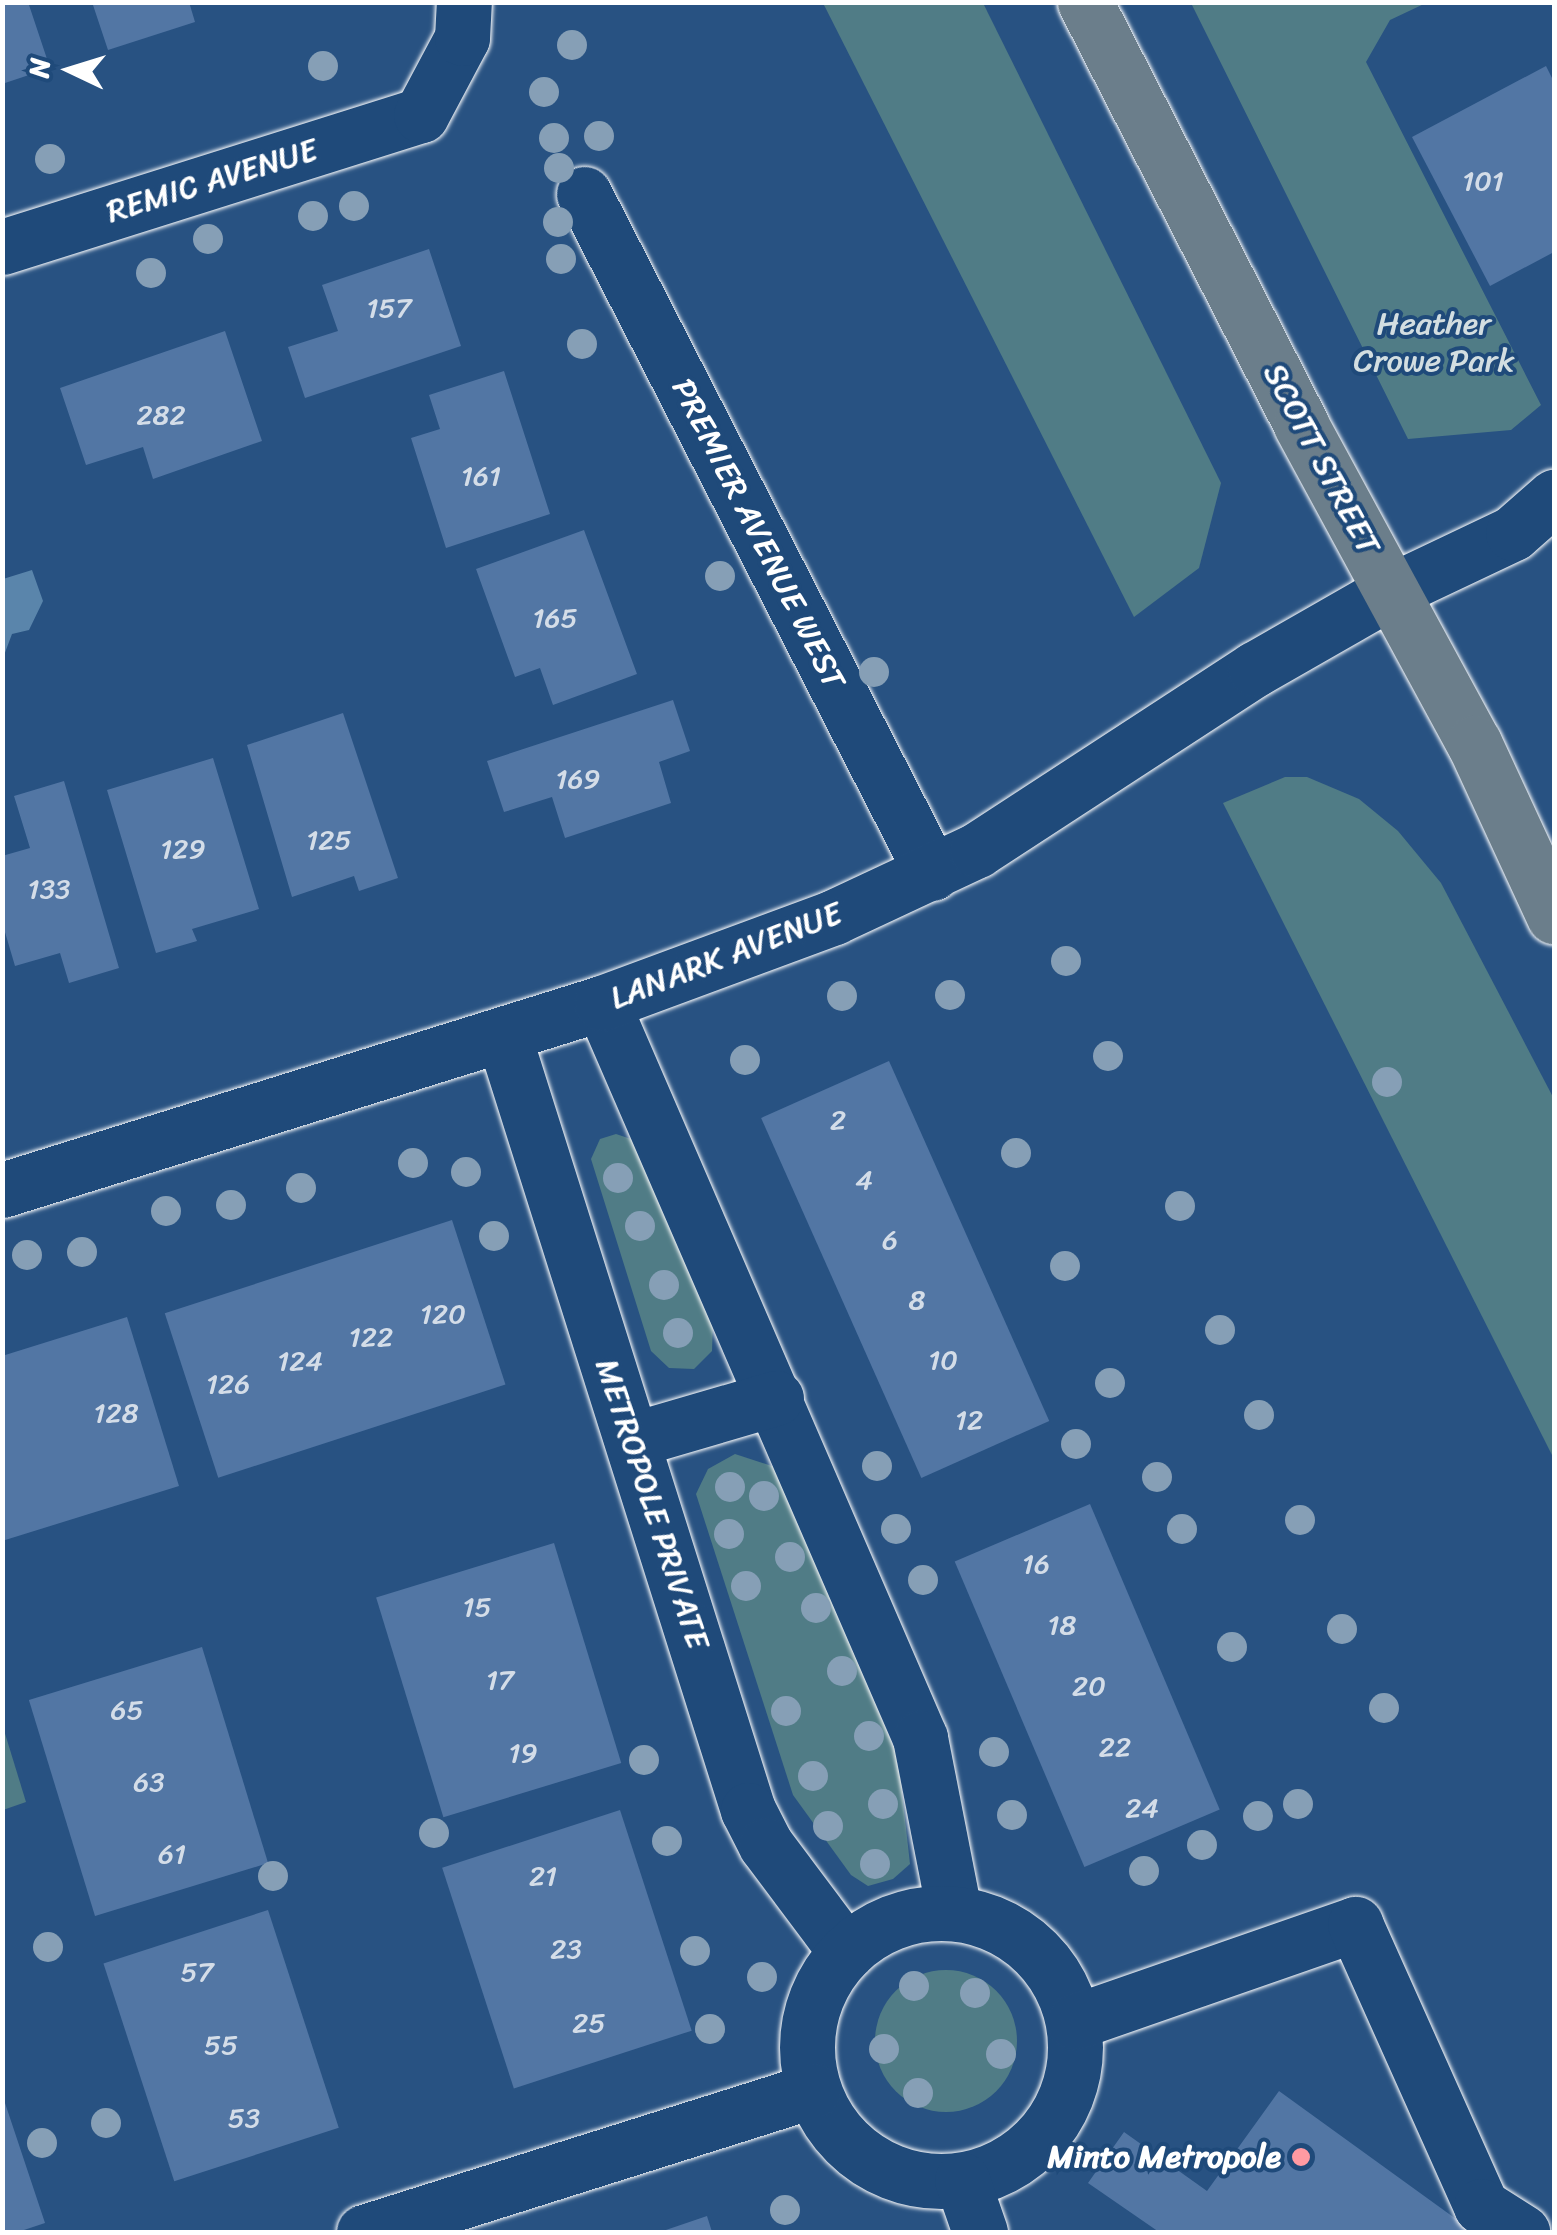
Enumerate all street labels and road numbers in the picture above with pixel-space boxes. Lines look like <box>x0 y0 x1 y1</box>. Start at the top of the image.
street label: REMIC AVENUE <box>101 130 323 232</box>
street label: SCOTT STREET <box>1254 356 1388 562</box>
street label: PREMIER AVENUE WEST <box>663 373 853 695</box>
street label: LANARK AVENUE <box>605 894 847 1018</box>
street label: METROPOLE PRIVATE <box>586 1351 718 1657</box>

